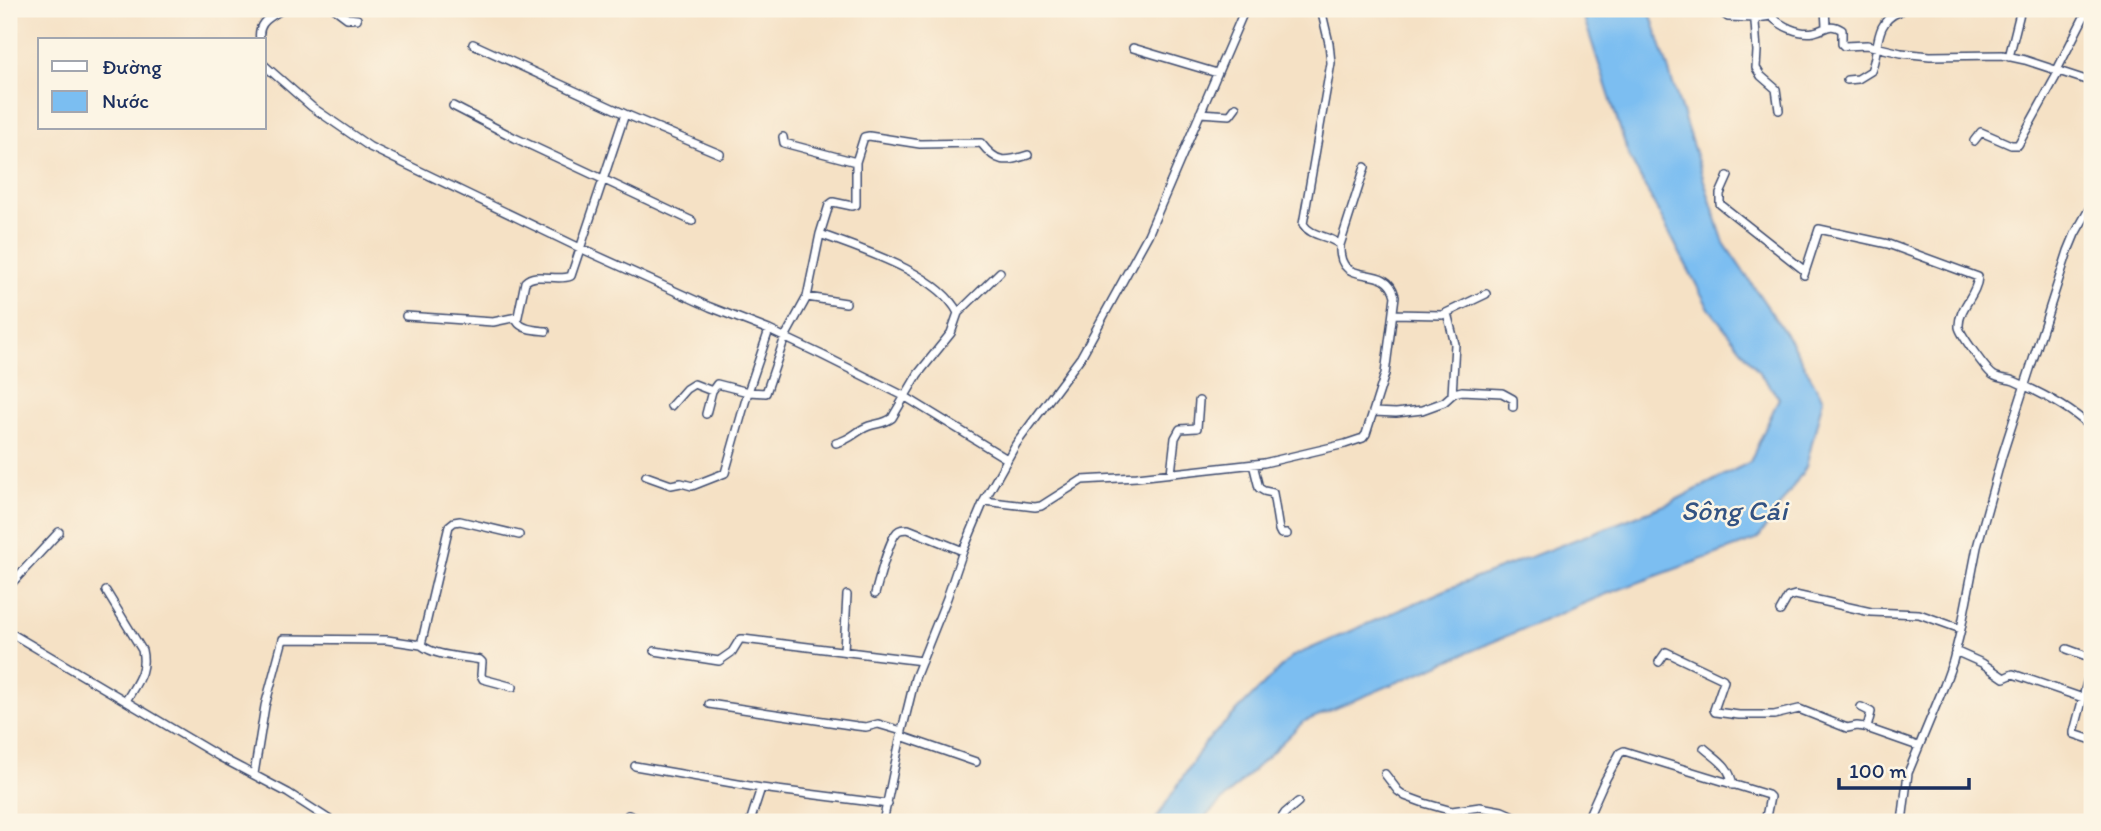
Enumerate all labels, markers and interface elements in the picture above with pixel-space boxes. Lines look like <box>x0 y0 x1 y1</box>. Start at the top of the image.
legend <box>38 38 266 130</box>
text: Đường <box>102 54 162 79</box>
text: Nước <box>102 88 149 113</box>
water label: Sông Cái <box>1681 493 1790 527</box>
scale bar <box>1839 747 1968 791</box>
text: 100 m <box>1849 758 1907 783</box>

